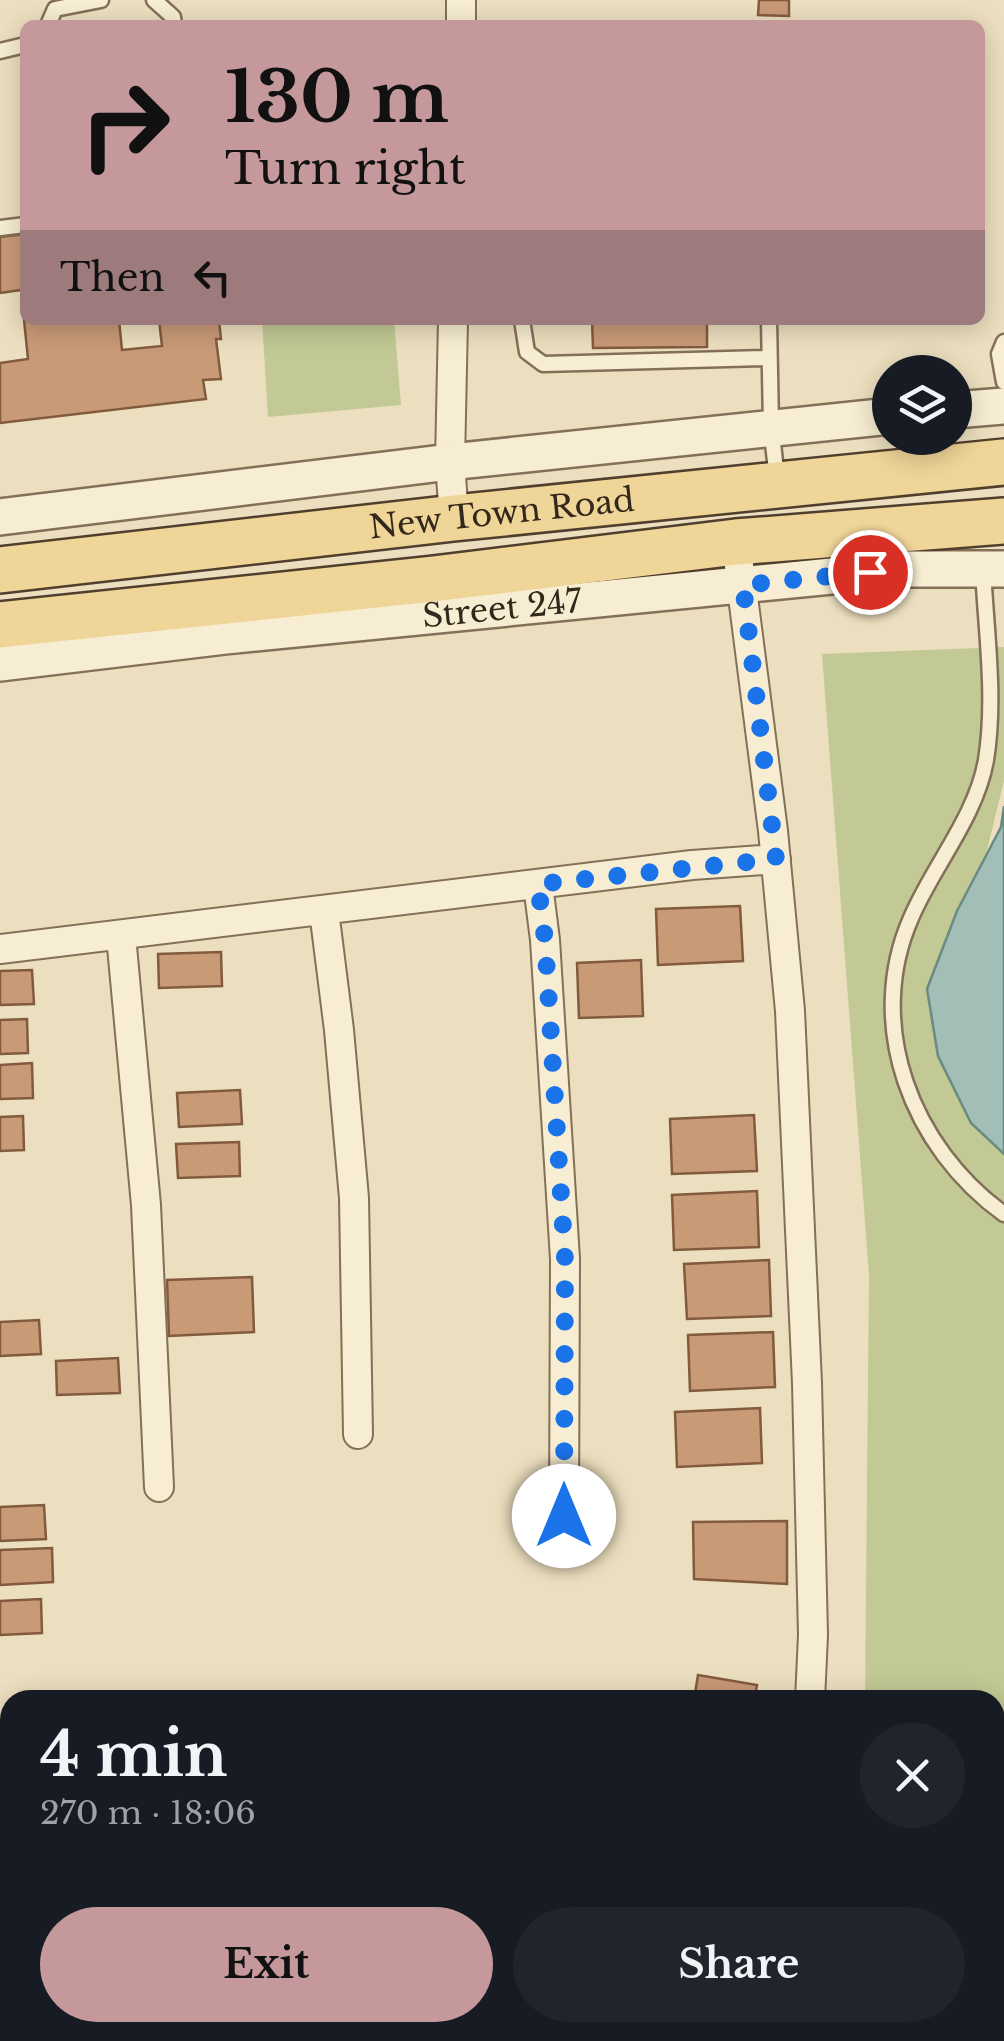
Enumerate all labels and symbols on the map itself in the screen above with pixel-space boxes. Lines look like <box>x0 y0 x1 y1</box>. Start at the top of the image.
street label: New Town Road <box>367 480 636 548</box>
pin <box>828 530 913 615</box>
street label: Street 247 <box>420 581 585 636</box>
position arrow <box>512 1464 616 1568</box>

